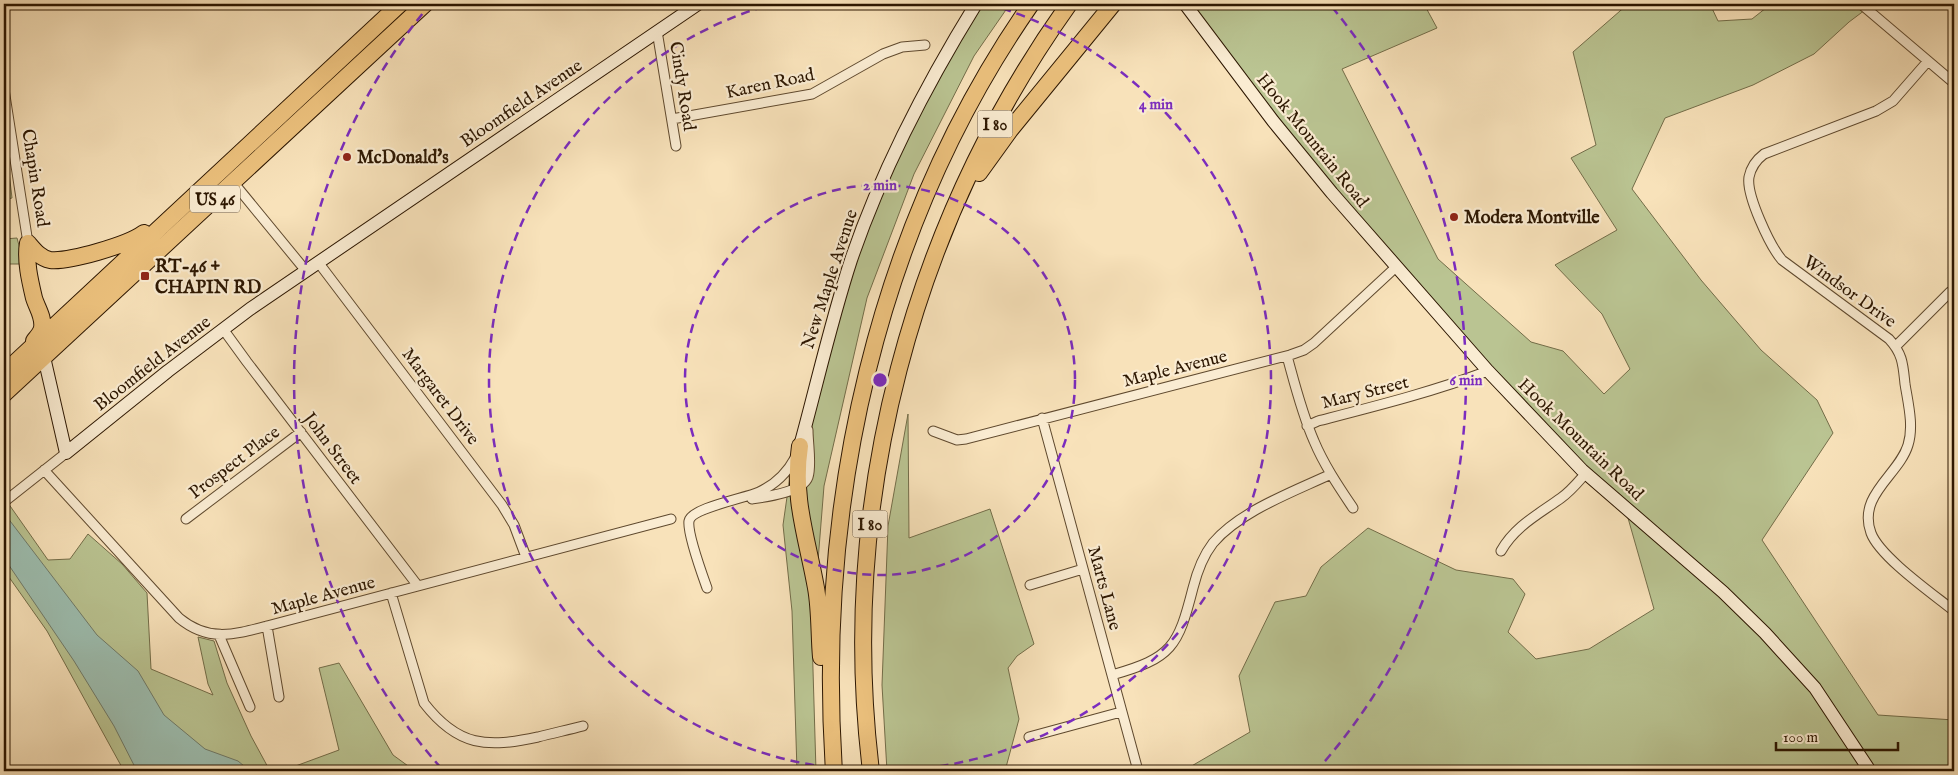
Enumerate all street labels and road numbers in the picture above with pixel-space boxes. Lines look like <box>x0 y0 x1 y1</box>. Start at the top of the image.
street label: Cindy Road <box>663 40 700 133</box>
street label: Bloomfield Avenue <box>456 55 587 154</box>
street label: Karen Road <box>724 64 817 105</box>
street label: Hook Mountain Road <box>1251 69 1373 213</box>
road number: I 80 <box>978 110 1012 138</box>
street label: Chapin Road <box>15 128 54 229</box>
road number: US 46 <box>190 185 240 212</box>
street label: New Maple Avenue <box>797 207 864 352</box>
street label: Windsor Drive <box>1798 251 1900 334</box>
street label: Bloomfield Avenue <box>90 311 216 417</box>
street label: Margaret Drive <box>396 344 484 450</box>
street label: Maple Avenue <box>1121 345 1230 393</box>
street label: Mary Street <box>1319 372 1411 415</box>
street label: Hook Mountain Road <box>1512 374 1648 506</box>
street label: John Street <box>296 407 366 489</box>
street label: Prospect Place <box>185 422 285 505</box>
road number: I 80 <box>852 510 888 538</box>
street label: Marts Lane <box>1081 544 1126 633</box>
street label: Maple Avenue <box>269 572 378 621</box>

